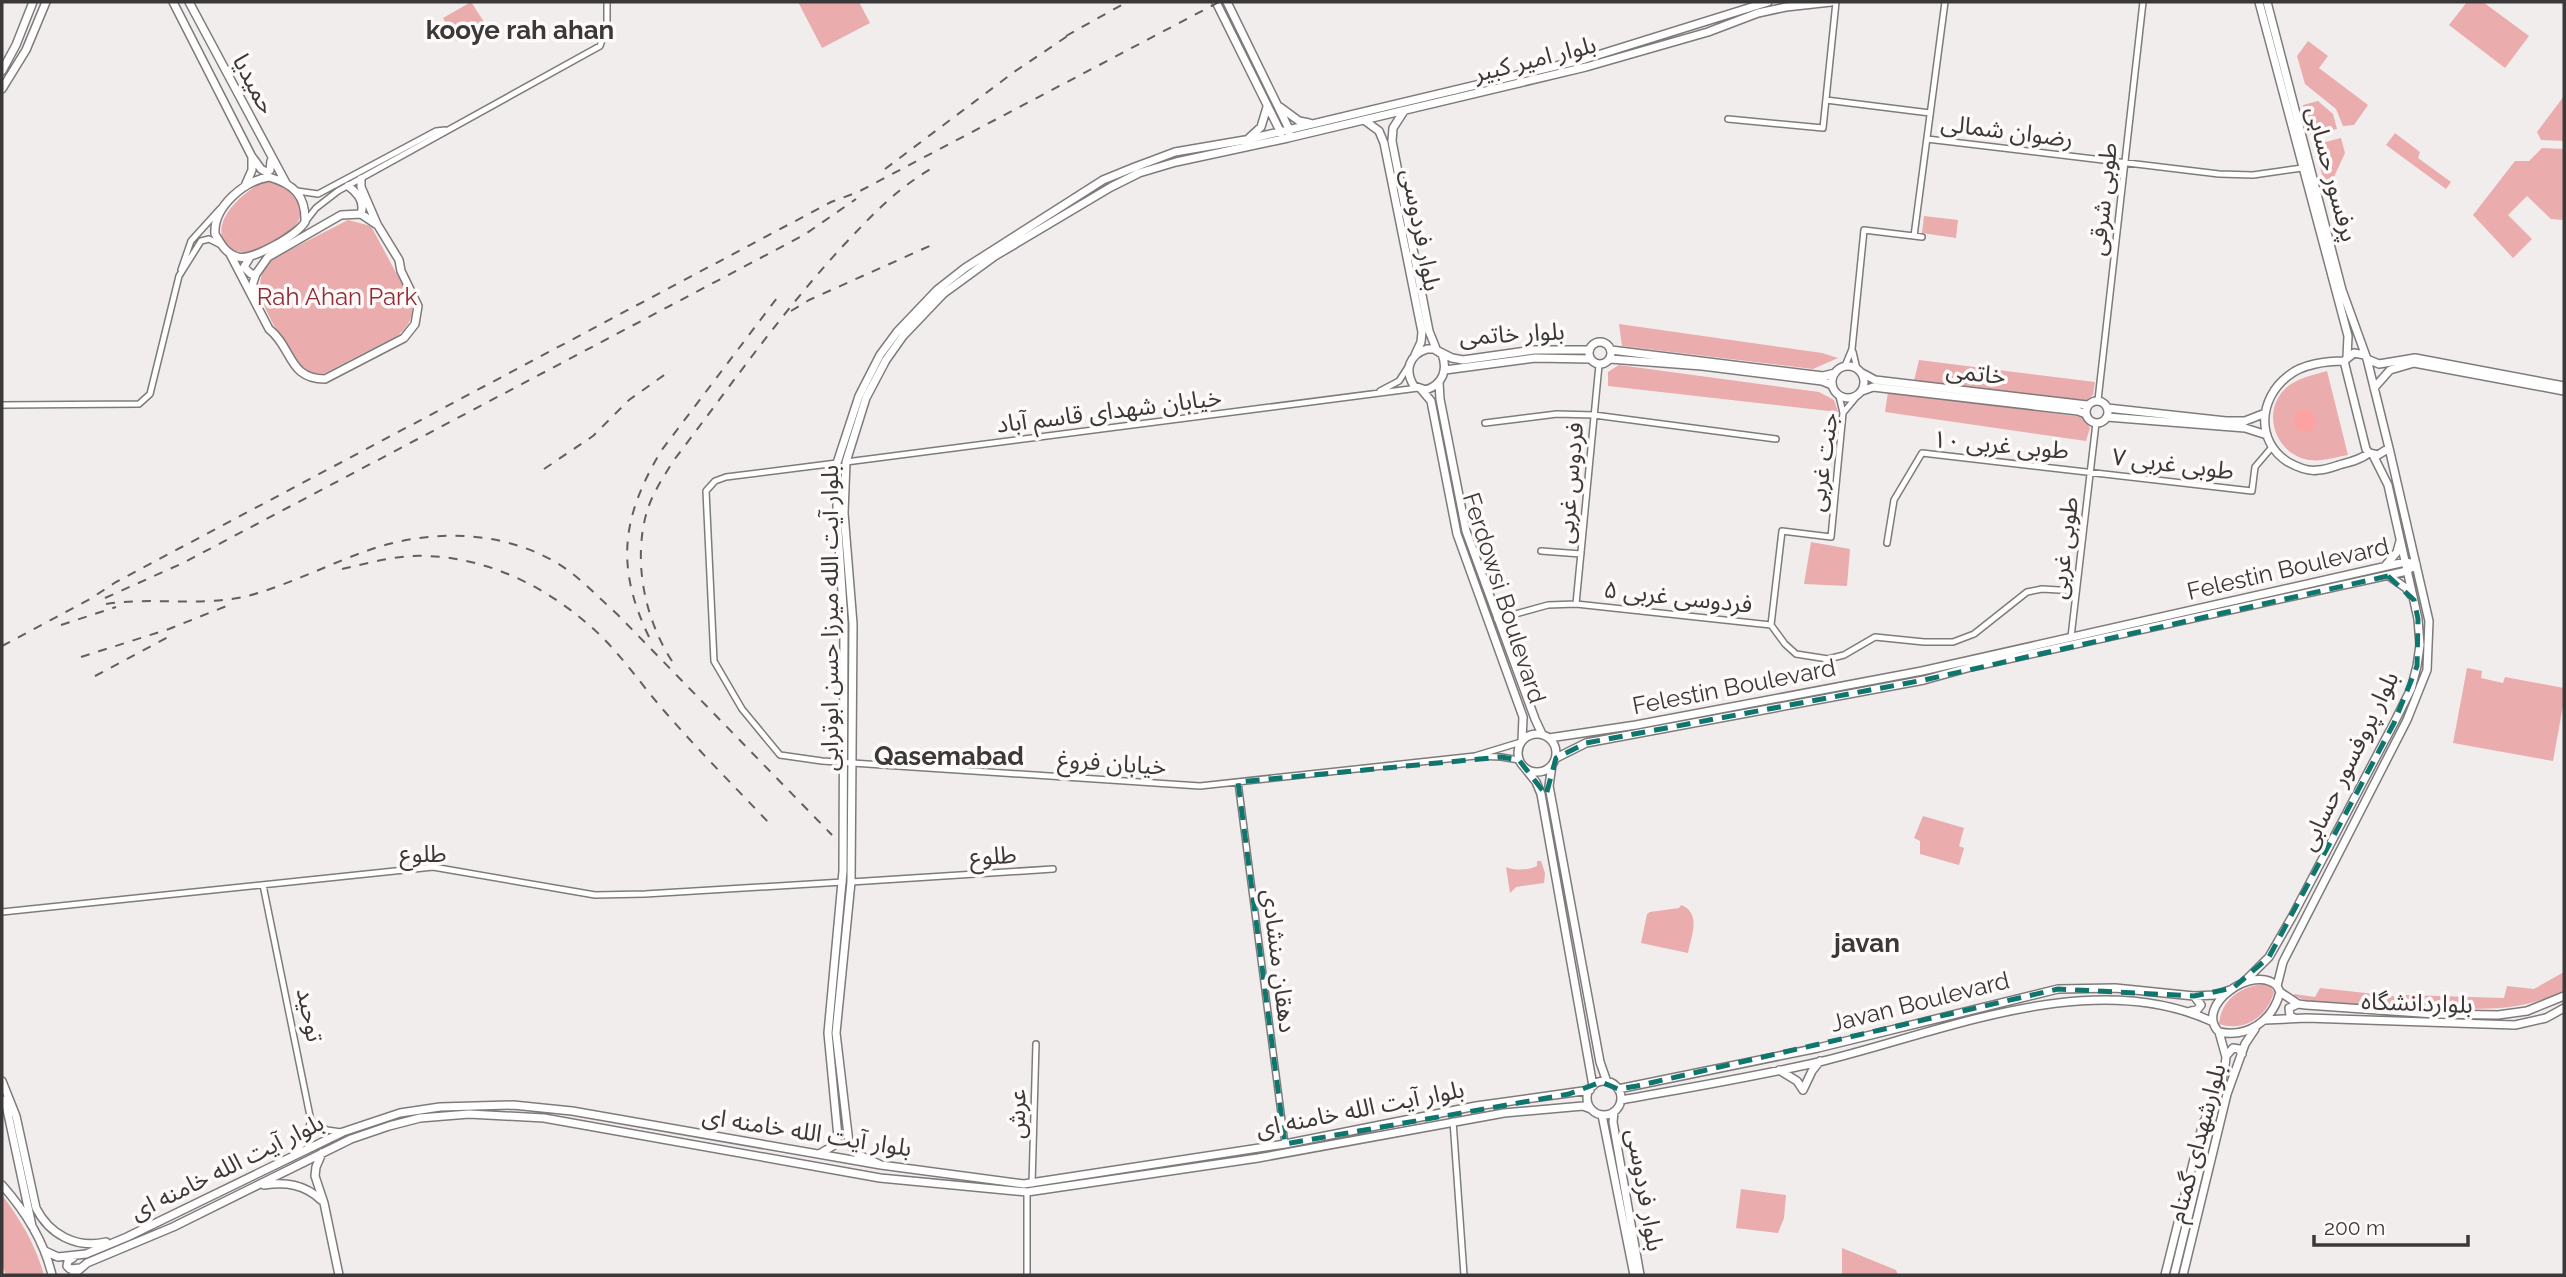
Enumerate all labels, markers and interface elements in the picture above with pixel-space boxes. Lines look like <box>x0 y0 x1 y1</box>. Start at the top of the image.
district label: kooye rah ahan <box>426 15 614 45</box>
street label: بلوار امیر کبیر <box>1470 29 1599 88</box>
street label: حمیدیا <box>227 49 282 119</box>
street label: پرفسور حسابی <box>2299 103 2364 245</box>
street label: رضوان شمالی <box>1939 108 2075 153</box>
street label: طوبی شرقی <box>2082 141 2123 257</box>
street label: بلوار فردوسی <box>1395 166 1448 293</box>
park label: Rah Ahan Park <box>257 282 417 311</box>
street label: بلوار خاتمی <box>1459 316 1565 351</box>
street label: خاتمی <box>1945 354 2008 391</box>
street label: خیابان شهدای قاسم آباد <box>995 382 1224 442</box>
street label: جنت غربی <box>1801 411 1844 513</box>
street label: فردوس غربی <box>1550 421 1589 545</box>
street label: طوبی غربی ۱۰ <box>1932 424 2070 465</box>
street label: طوبی غربی ۷ <box>2110 442 2236 485</box>
street label: بلوار آیت الله میرزا حسن ابوترابی <box>815 465 844 771</box>
street label: Ferdowsi Boulevard <box>1457 489 1552 707</box>
street label: طوبی غربی <box>2043 495 2084 601</box>
street label: Felestin Boulevard <box>2184 531 2392 606</box>
street label: فردوسی غربی ۵ <box>1602 574 1754 619</box>
street label: Felestin Boulevard <box>1630 653 1838 720</box>
street label: بلوار پروفسور حسابی <box>2293 666 2406 856</box>
district label: Qasemabad <box>874 741 1024 771</box>
street label: خیابان فروغ <box>1056 744 1168 784</box>
street label: طلوع <box>400 839 446 871</box>
street label: طلوع <box>969 840 1017 874</box>
street label: دهقان منشادی <box>1256 887 1303 1034</box>
district label: javan <box>1831 928 1900 958</box>
street label: Javan Boulevard <box>1828 965 2012 1038</box>
street label: توحید <box>291 985 330 1045</box>
street label: بلواردانشگاه <box>2361 986 2473 1019</box>
street label: بلوارشهدای گمنام <box>2161 1060 2236 1226</box>
street label: بلوار آیت الله خامنه ای <box>1253 1074 1466 1143</box>
street label: عرش <box>1002 1089 1031 1139</box>
street label: بلوار آیت الله خامنه ای <box>700 1101 914 1162</box>
street label: بلوار آیت الله خامنه ای <box>125 1107 328 1226</box>
street label: بلوار فردوسی <box>1620 1126 1671 1253</box>
scale bar <box>2314 1204 2468 1248</box>
text: 200 m <box>2324 1215 2385 1240</box>

